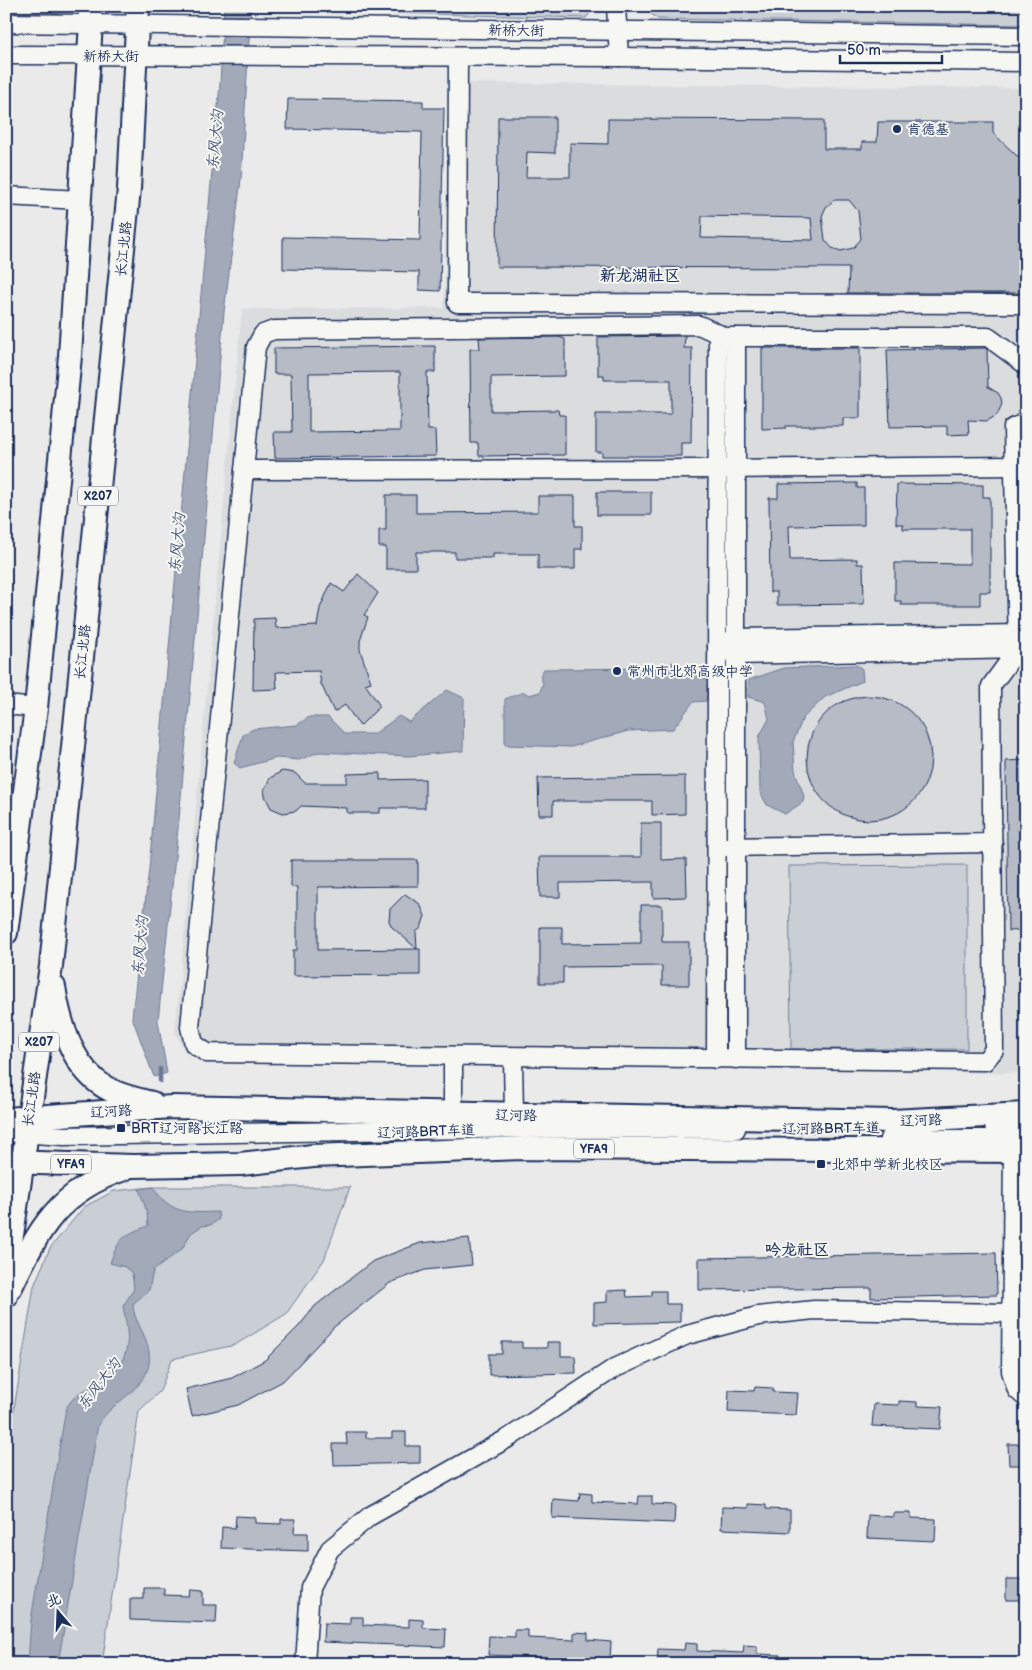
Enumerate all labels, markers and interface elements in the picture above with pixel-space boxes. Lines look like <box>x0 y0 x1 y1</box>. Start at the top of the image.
street label: 新桥大街 <box>488 22 544 39</box>
scale bar <box>840 32 942 64</box>
text: 50 m <box>847 41 881 60</box>
street label: 新桥大街 <box>83 48 139 65</box>
water label: 东风大沟 <box>203 107 228 171</box>
place label: 肯德基 <box>907 121 949 138</box>
marker: 肯德基 <box>891 123 903 135</box>
street label: 长江北路 <box>112 220 135 278</box>
district label: 新龙湖社区 <box>600 267 680 286</box>
road number: X207 <box>78 486 118 506</box>
water label: 东风大沟 <box>165 510 190 574</box>
street label: 长江北路 <box>71 623 94 681</box>
place label: 常州市北郊高级中学 <box>627 663 753 680</box>
marker: 常州市北郊高级中学 <box>611 665 623 677</box>
water label: 东风大沟 <box>128 913 153 977</box>
road number: X207 <box>19 1032 59 1052</box>
street label: 长江北路 <box>19 1070 44 1128</box>
street label: 辽河路 <box>89 1102 133 1121</box>
street label: 辽河路 <box>495 1107 537 1124</box>
street label: 辽河路 <box>900 1111 942 1130</box>
street label: 辽河路BRT车道 <box>782 1119 880 1138</box>
place label: BRT辽河路长江路 <box>131 1120 243 1137</box>
street label: 辽河路BRT车道 <box>377 1121 475 1142</box>
marker: BRT辽河路长江路 <box>115 1122 127 1134</box>
road number: YFA9 <box>574 1140 614 1158</box>
road number: YFA9 <box>51 1154 91 1174</box>
place label: 北郊中学新北校区 <box>831 1156 943 1173</box>
marker: 北郊中学新北校区 <box>815 1158 827 1170</box>
district label: 吟龙社区 <box>765 1241 829 1260</box>
water label: 东风大沟 <box>73 1353 127 1414</box>
north arrow <box>32 1588 82 1638</box>
text: 北 <box>45 1590 63 1610</box>

